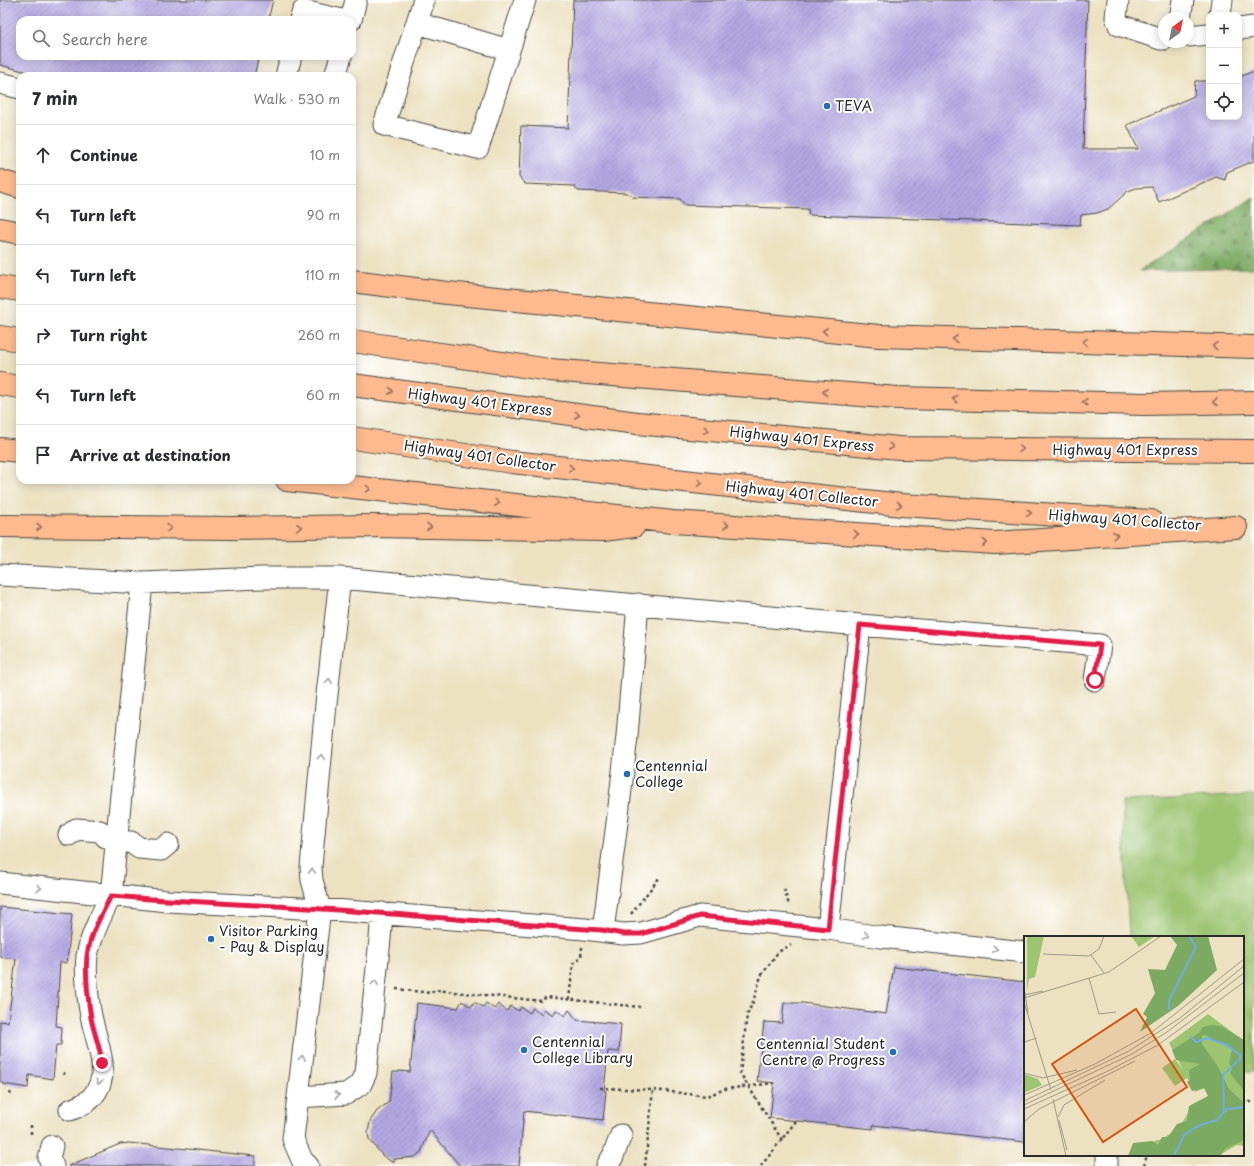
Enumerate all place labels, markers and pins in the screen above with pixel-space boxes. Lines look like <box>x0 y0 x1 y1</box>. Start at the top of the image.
place label: TEVA <box>835 95 873 116</box>
marker: TEVA <box>822 101 832 111</box>
place label: Centennial College <box>635 755 708 792</box>
marker: Centennial College <box>622 769 632 779</box>
place label: Visitor Parking - Pay & Display <box>219 920 325 957</box>
marker: Visitor Parking - Pay & Display <box>206 934 216 944</box>
place label: Centennial College Library <box>532 1031 633 1068</box>
place label: Centennial Student Centre @ Progress <box>756 1033 885 1070</box>
marker: Centennial College Library <box>519 1045 529 1055</box>
marker: Centennial Student Centre @ Progress <box>888 1047 898 1057</box>

